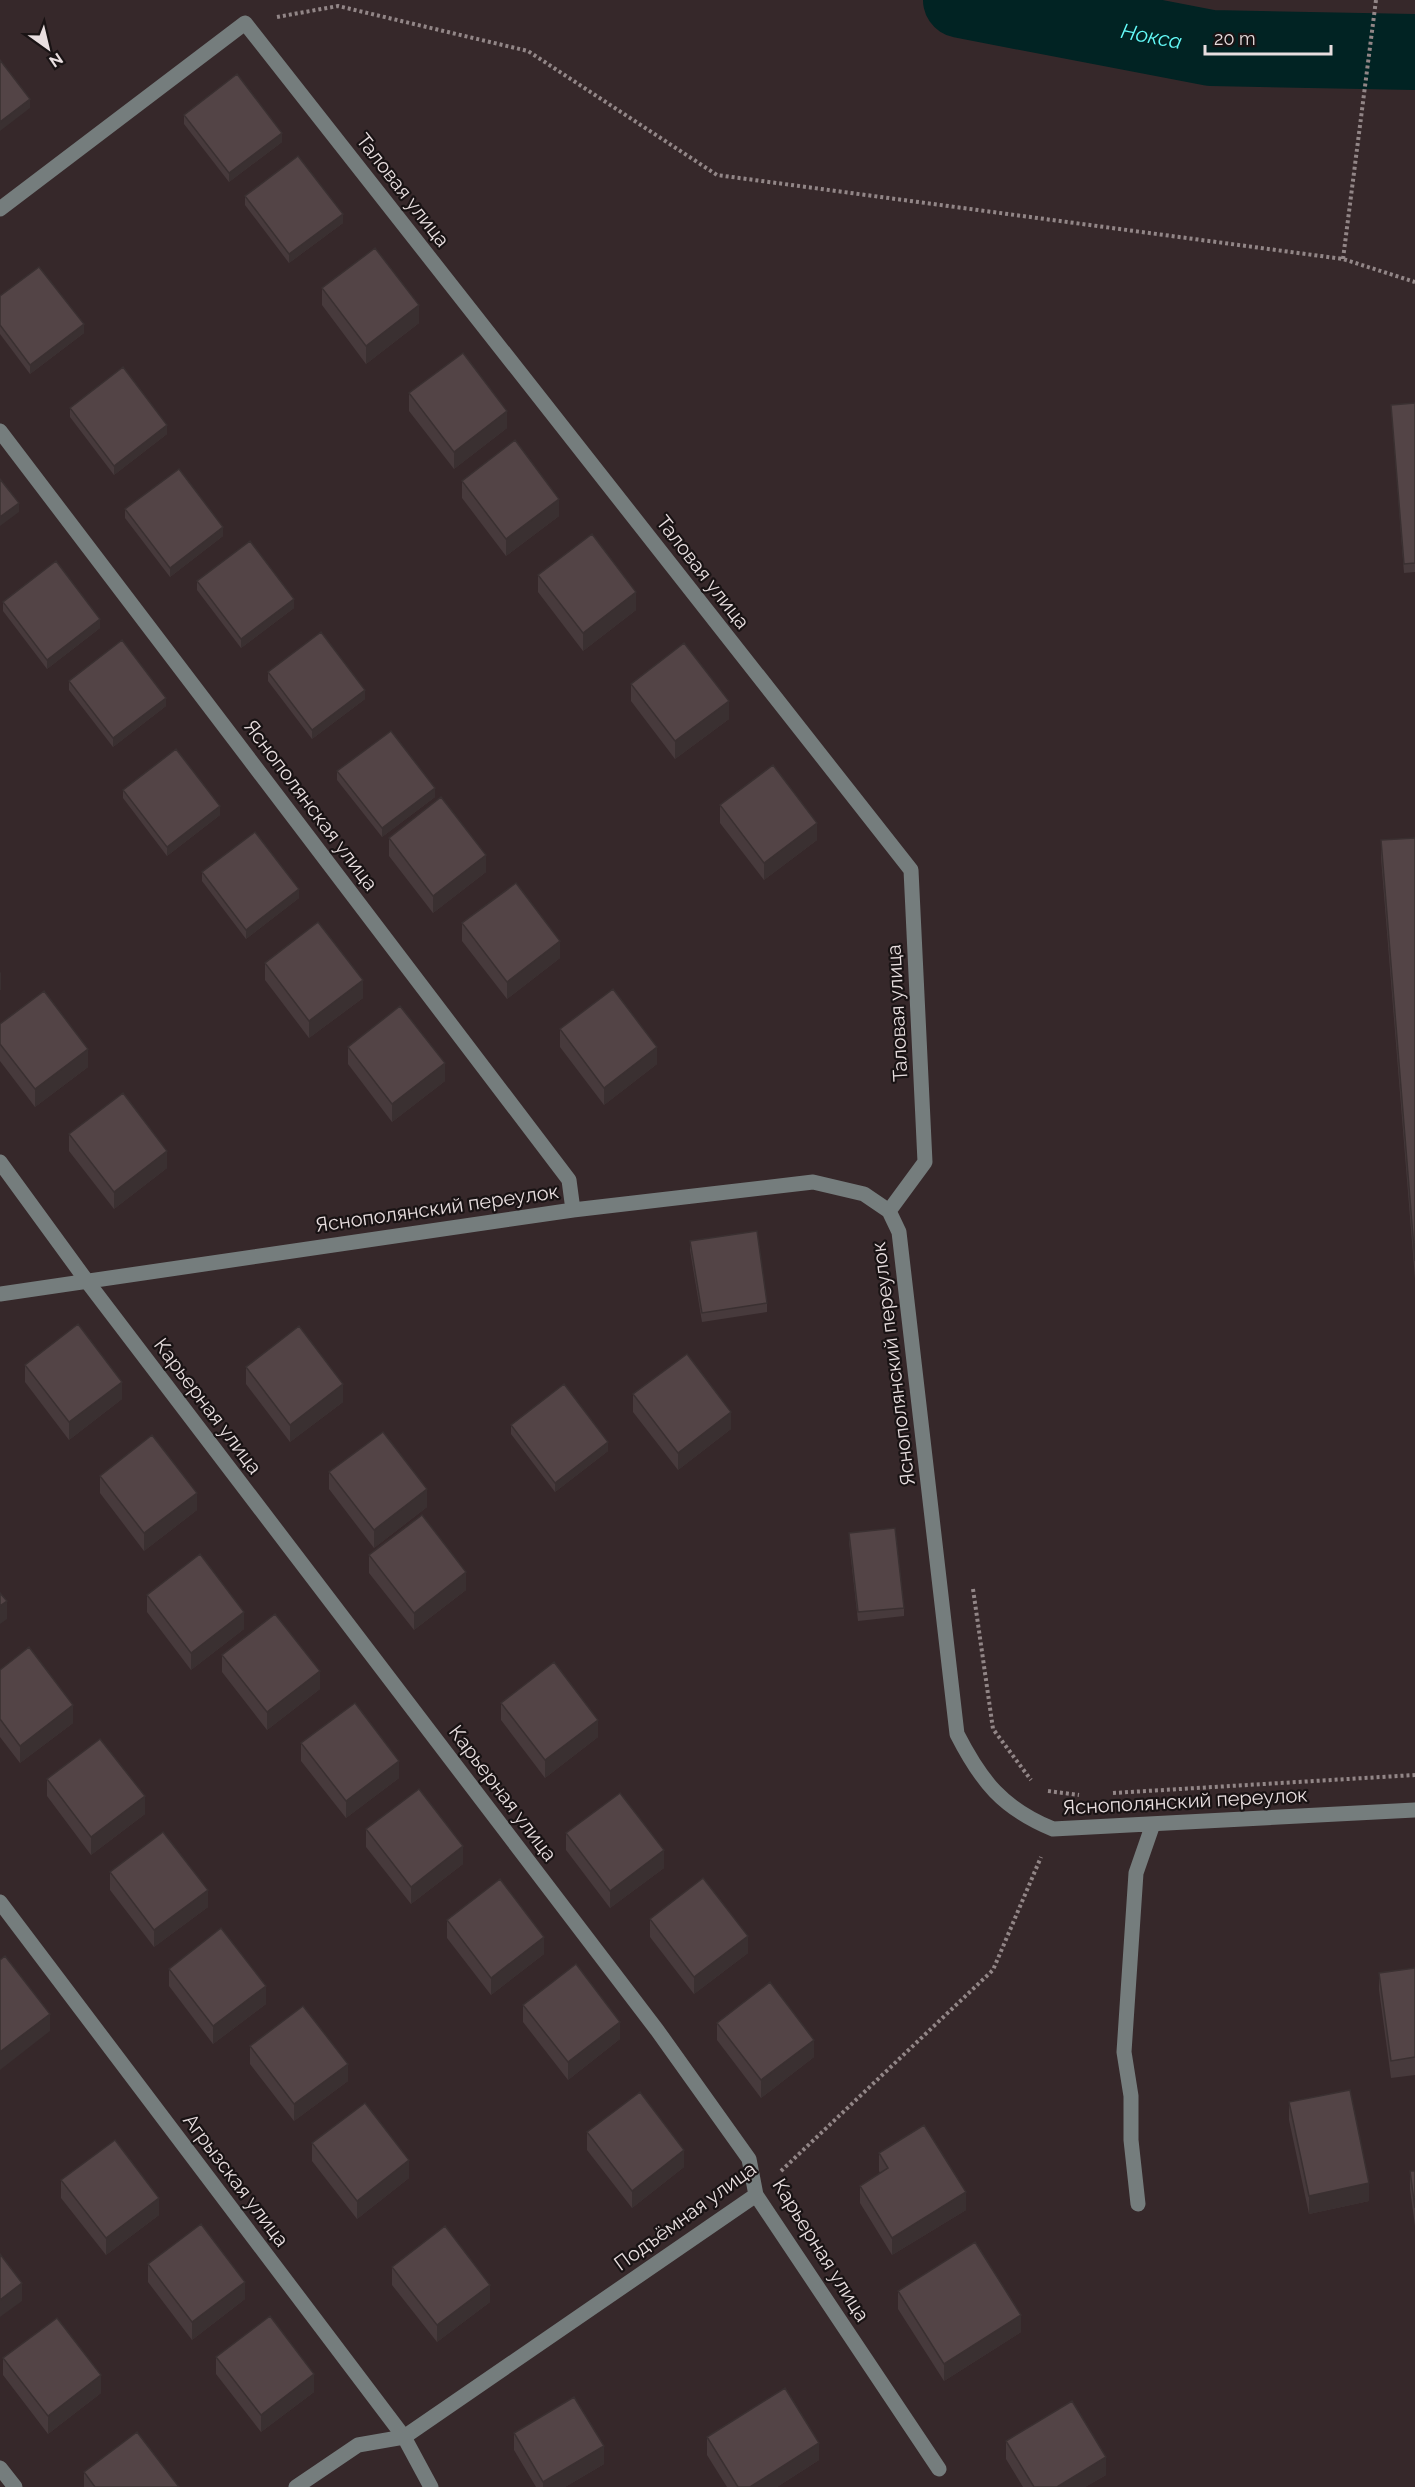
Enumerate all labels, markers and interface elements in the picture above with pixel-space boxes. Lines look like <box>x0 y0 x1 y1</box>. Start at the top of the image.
north arrow <box>18 18 78 78</box>
water label: Нокса <box>1119 18 1184 54</box>
scale bar <box>1205 18 1331 56</box>
text: 20 m <box>1214 28 1256 49</box>
text: N <box>46 49 66 71</box>
street label: Таловая улица <box>351 128 455 252</box>
street label: Таловая улица <box>651 510 755 634</box>
street label: Яснополянская улица <box>239 715 383 895</box>
street label: Таловая улица <box>881 944 913 1082</box>
street label: Яснополянский переулок <box>314 1179 560 1237</box>
street label: Яснополянский переулок <box>866 1241 920 1487</box>
street label: Карьерная улица <box>149 1333 267 1479</box>
street label: Карьерная улица <box>444 1720 562 1866</box>
street label: Яснополянский переулок <box>1062 1783 1308 1819</box>
street label: Агрызская улица <box>178 2109 294 2251</box>
street label: Подъёмная улица <box>609 2157 761 2275</box>
street label: Карьерная улица <box>767 2174 875 2326</box>

